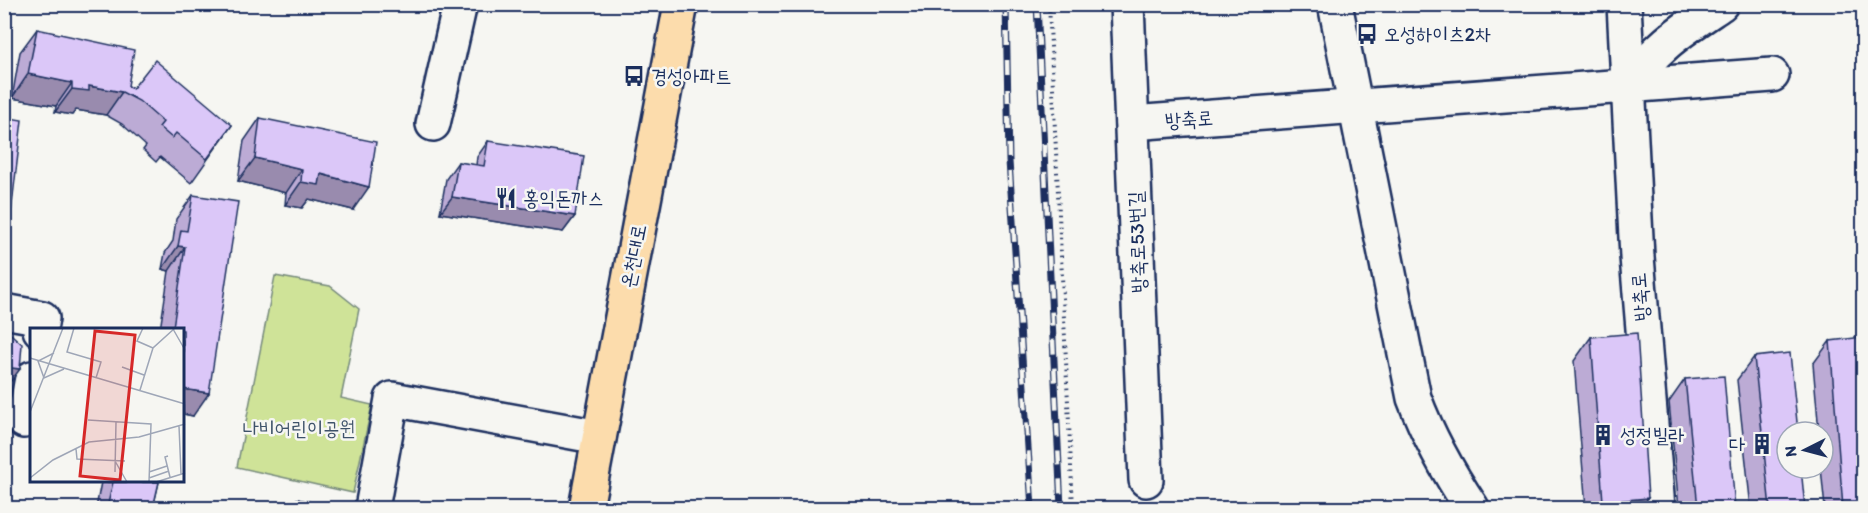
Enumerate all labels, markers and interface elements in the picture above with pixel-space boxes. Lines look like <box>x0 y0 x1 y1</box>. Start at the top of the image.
bus stop icon: 오성하이츠2차 <box>1355 22 1379 46</box>
place label: 오성하이츠2차 <box>1384 22 1491 46</box>
bus stop icon: 경성아파트 <box>622 64 646 88</box>
place label: 경성아파트 <box>651 64 731 88</box>
street label: 방축로 <box>1164 105 1214 133</box>
restaurant icon: 홍익돈까스 <box>494 186 518 210</box>
place label: 홍익돈까스 <box>523 186 603 210</box>
street label: 방축로53번길 <box>1123 191 1151 293</box>
street label: 온천대로 <box>615 222 651 290</box>
street label: 방축로 <box>1626 272 1654 322</box>
inset map <box>30 328 184 483</box>
park label: 나비어린이공원 <box>243 416 355 440</box>
north arrow <box>1775 420 1835 480</box>
building icon: 성정빌라 <box>1591 423 1615 447</box>
place label: 성정빌라 <box>1620 423 1684 447</box>
place label: 다 <box>1729 432 1745 456</box>
building icon: 다 <box>1750 432 1774 456</box>
text: N <box>1781 445 1801 458</box>

